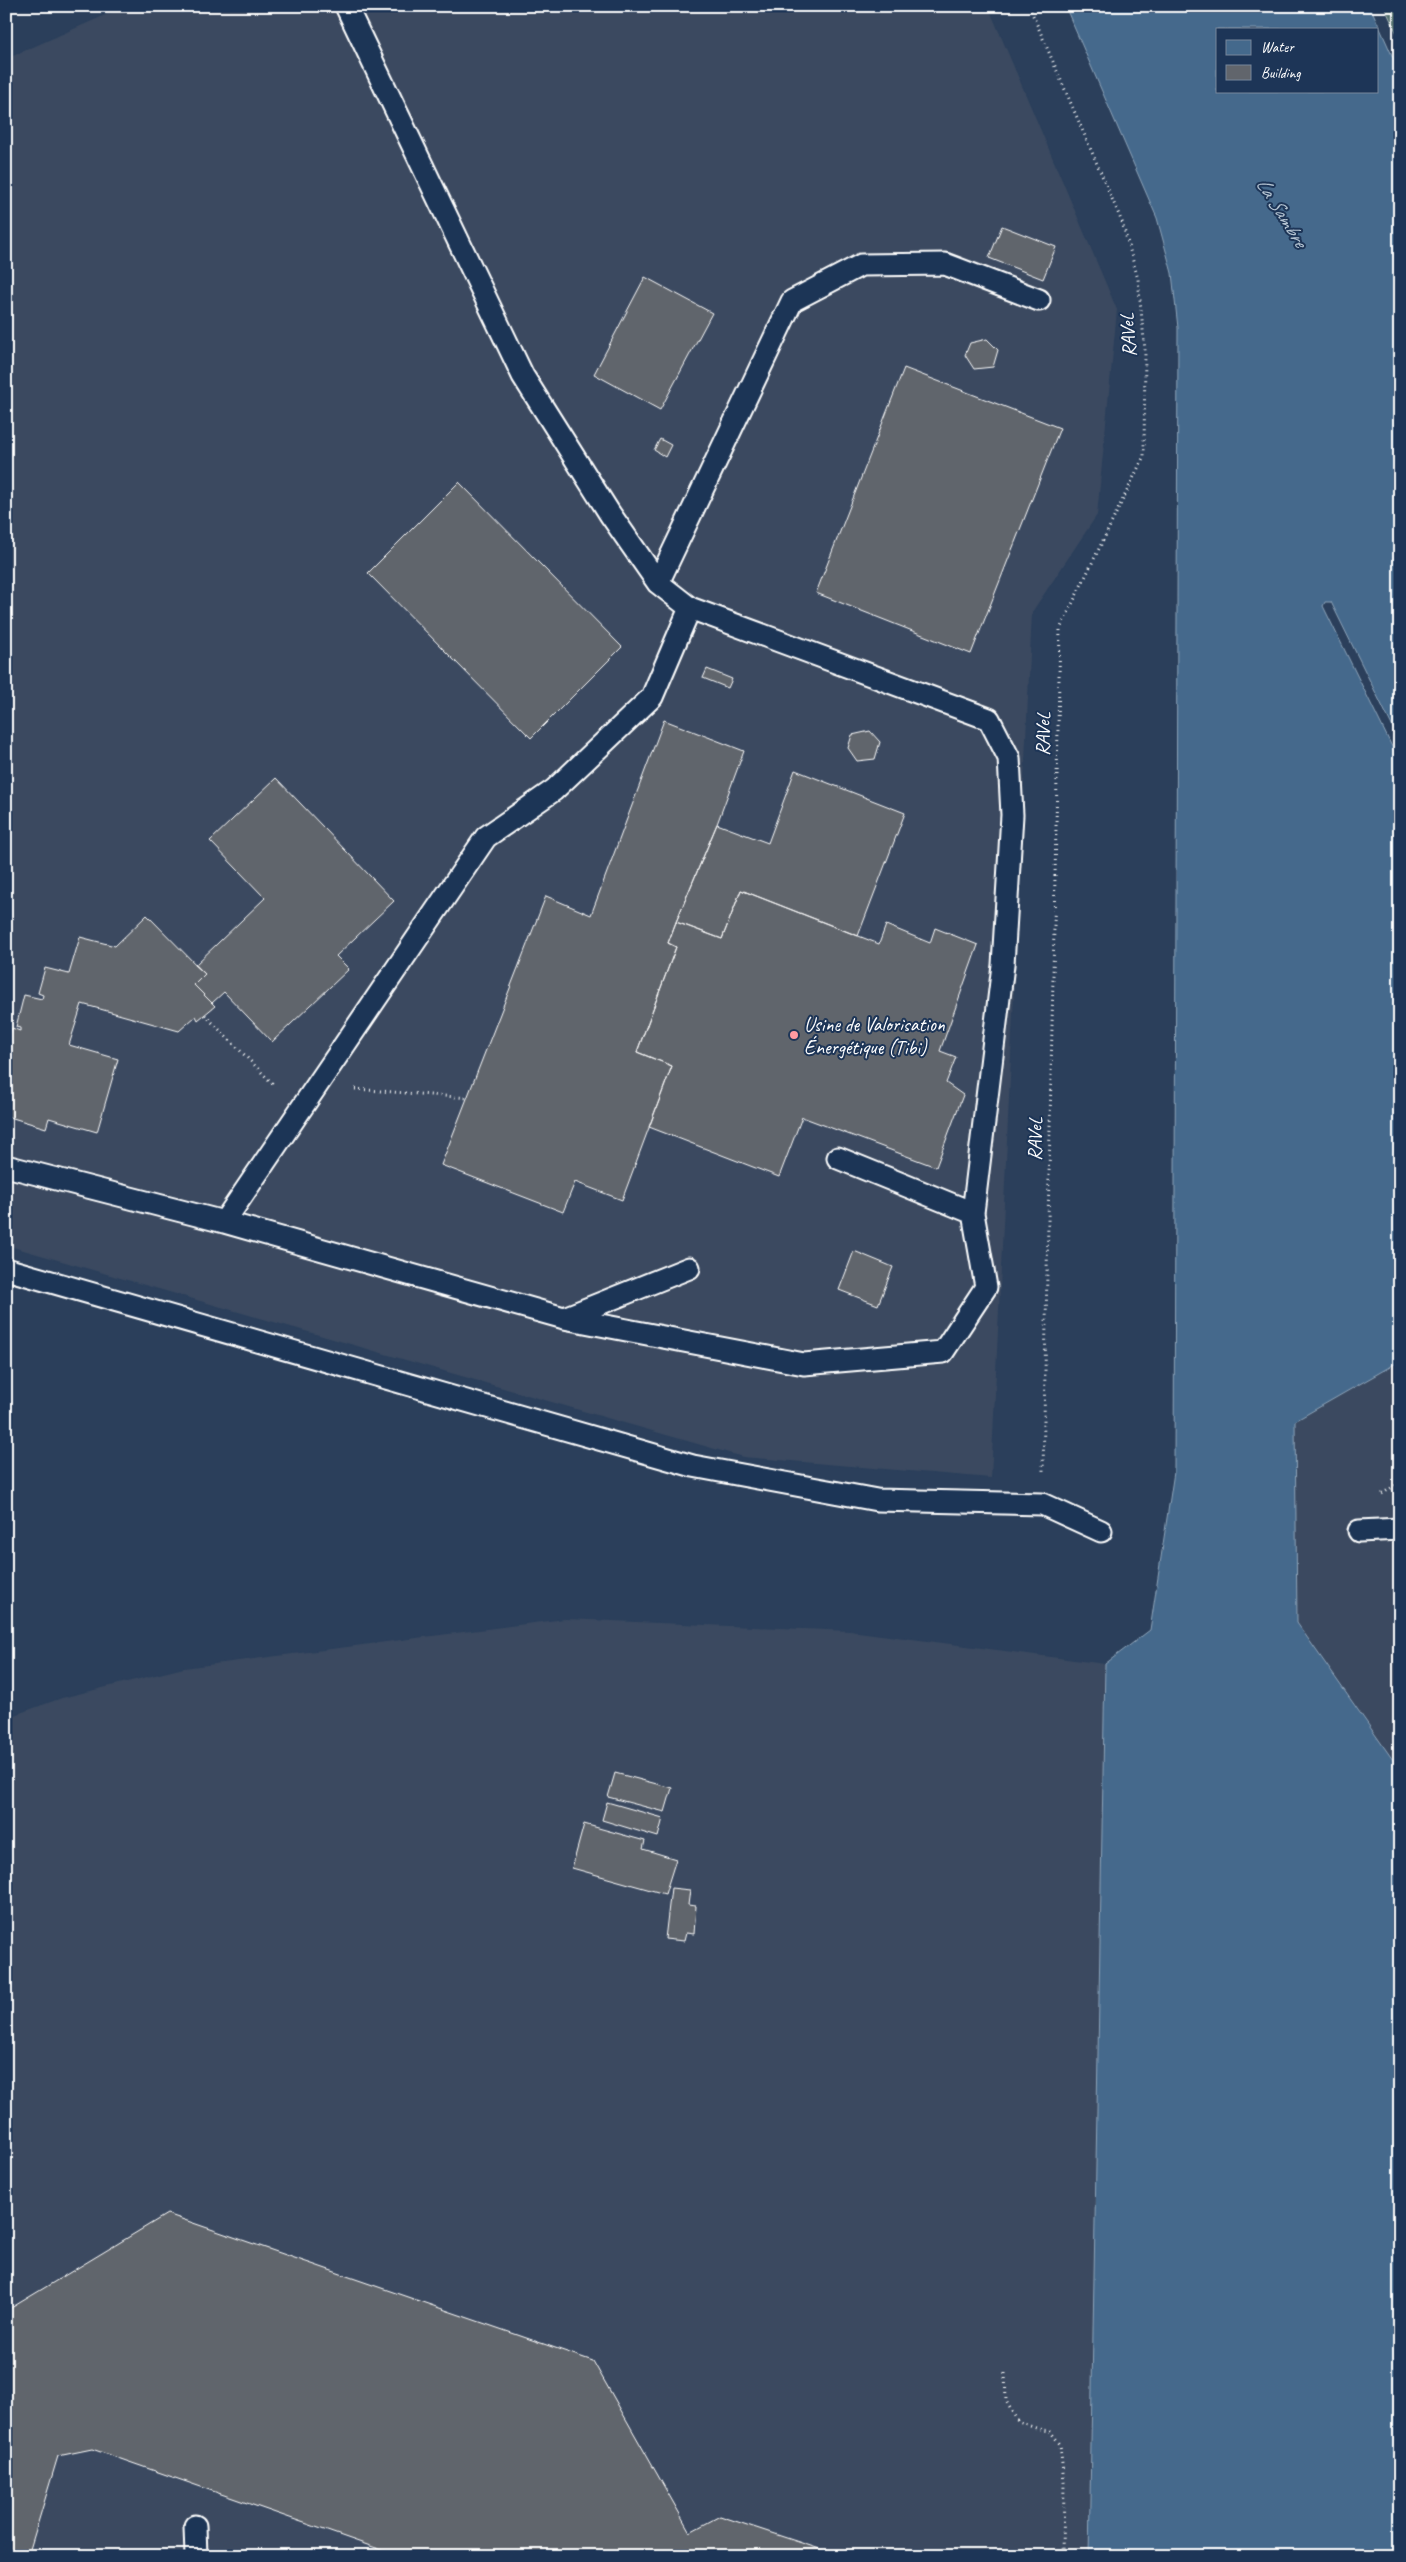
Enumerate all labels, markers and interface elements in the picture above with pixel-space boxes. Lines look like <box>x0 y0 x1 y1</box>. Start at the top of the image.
legend <box>1216 28 1378 92</box>
text: Water <box>1261 38 1295 57</box>
text: Building <box>1261 64 1301 83</box>
water label: La Sambre <box>1251 172 1315 254</box>
street label: RAVeL <box>1114 312 1142 358</box>
street label: RAVeL <box>1030 711 1056 756</box>
place label: Usine de Valorisation Énergétique (Tibi) <box>804 1012 946 1060</box>
marker: Usine de Valorisation Énergétique (Tibi) <box>788 1029 800 1041</box>
street label: RAVeL <box>1022 1116 1048 1161</box>

